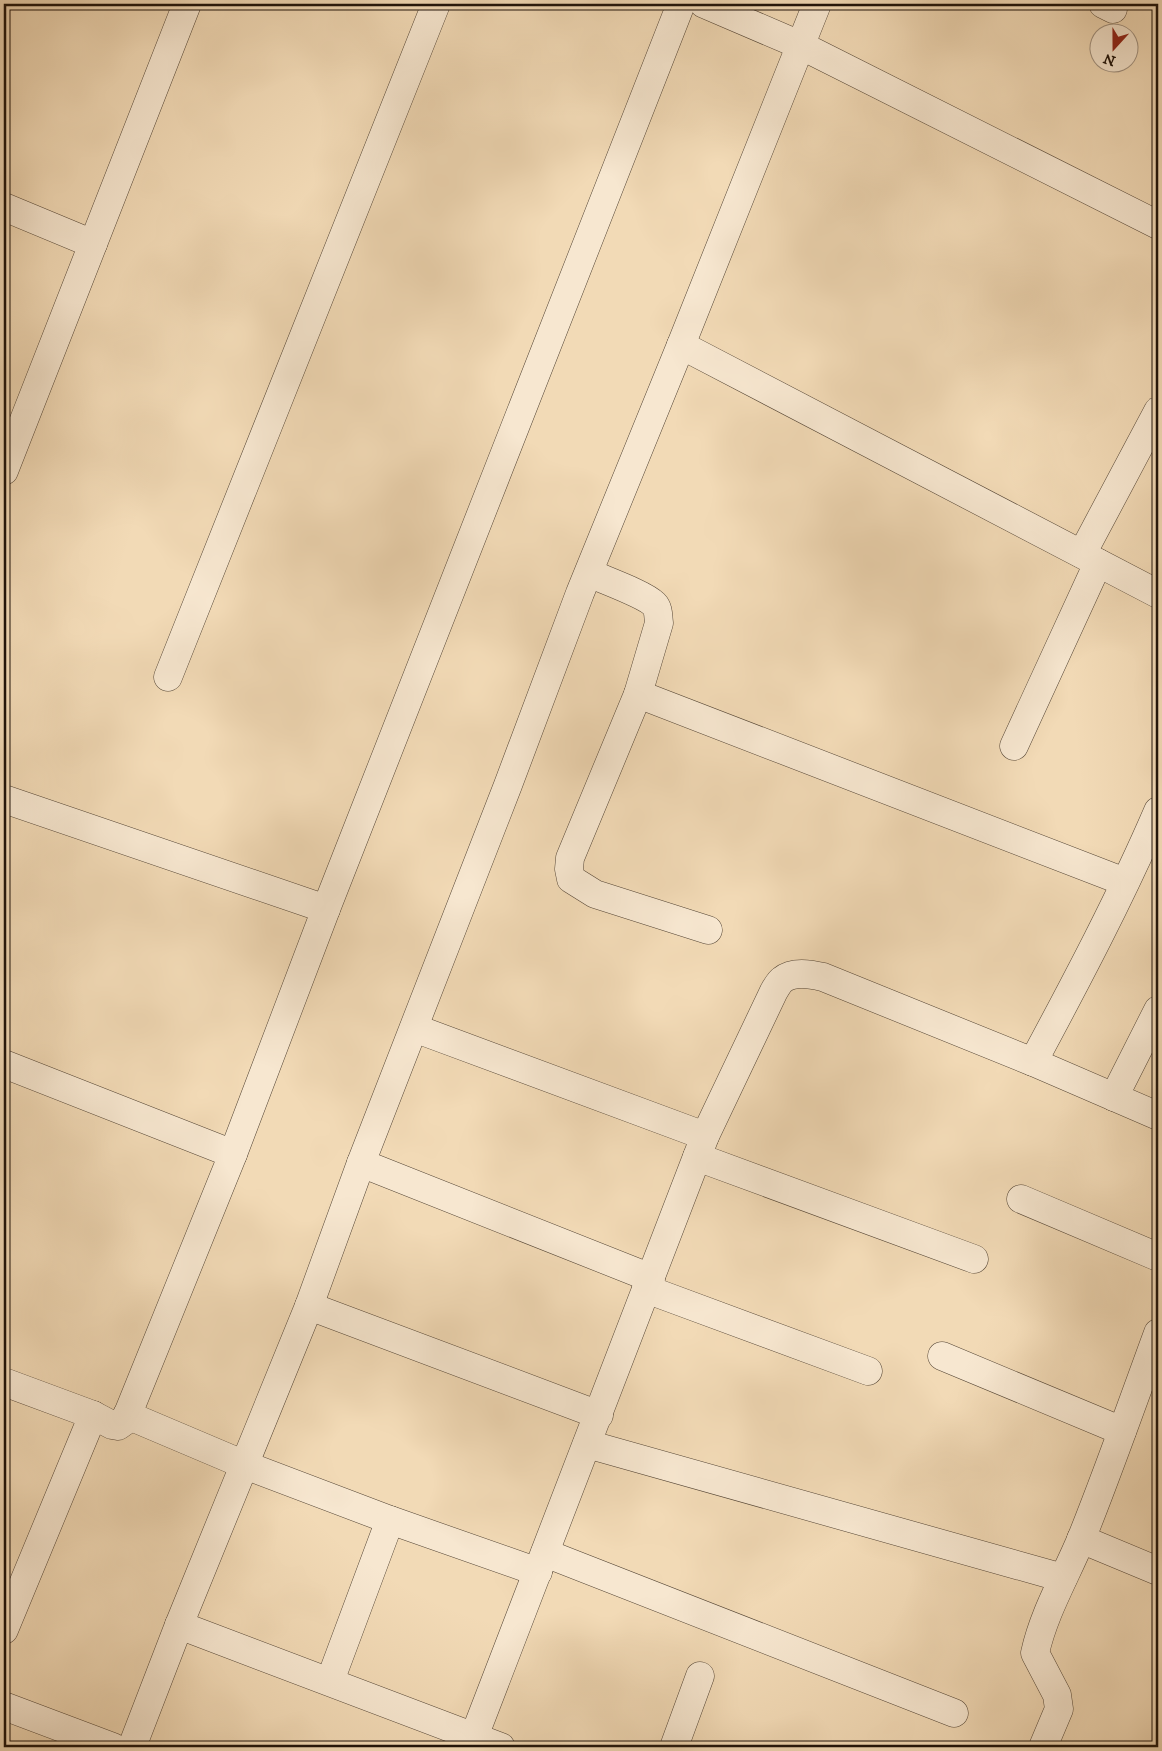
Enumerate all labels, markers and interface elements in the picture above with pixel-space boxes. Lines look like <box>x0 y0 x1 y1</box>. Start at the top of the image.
north arrow <box>1090 22 1140 72</box>
text: N <box>1101 49 1118 70</box>

